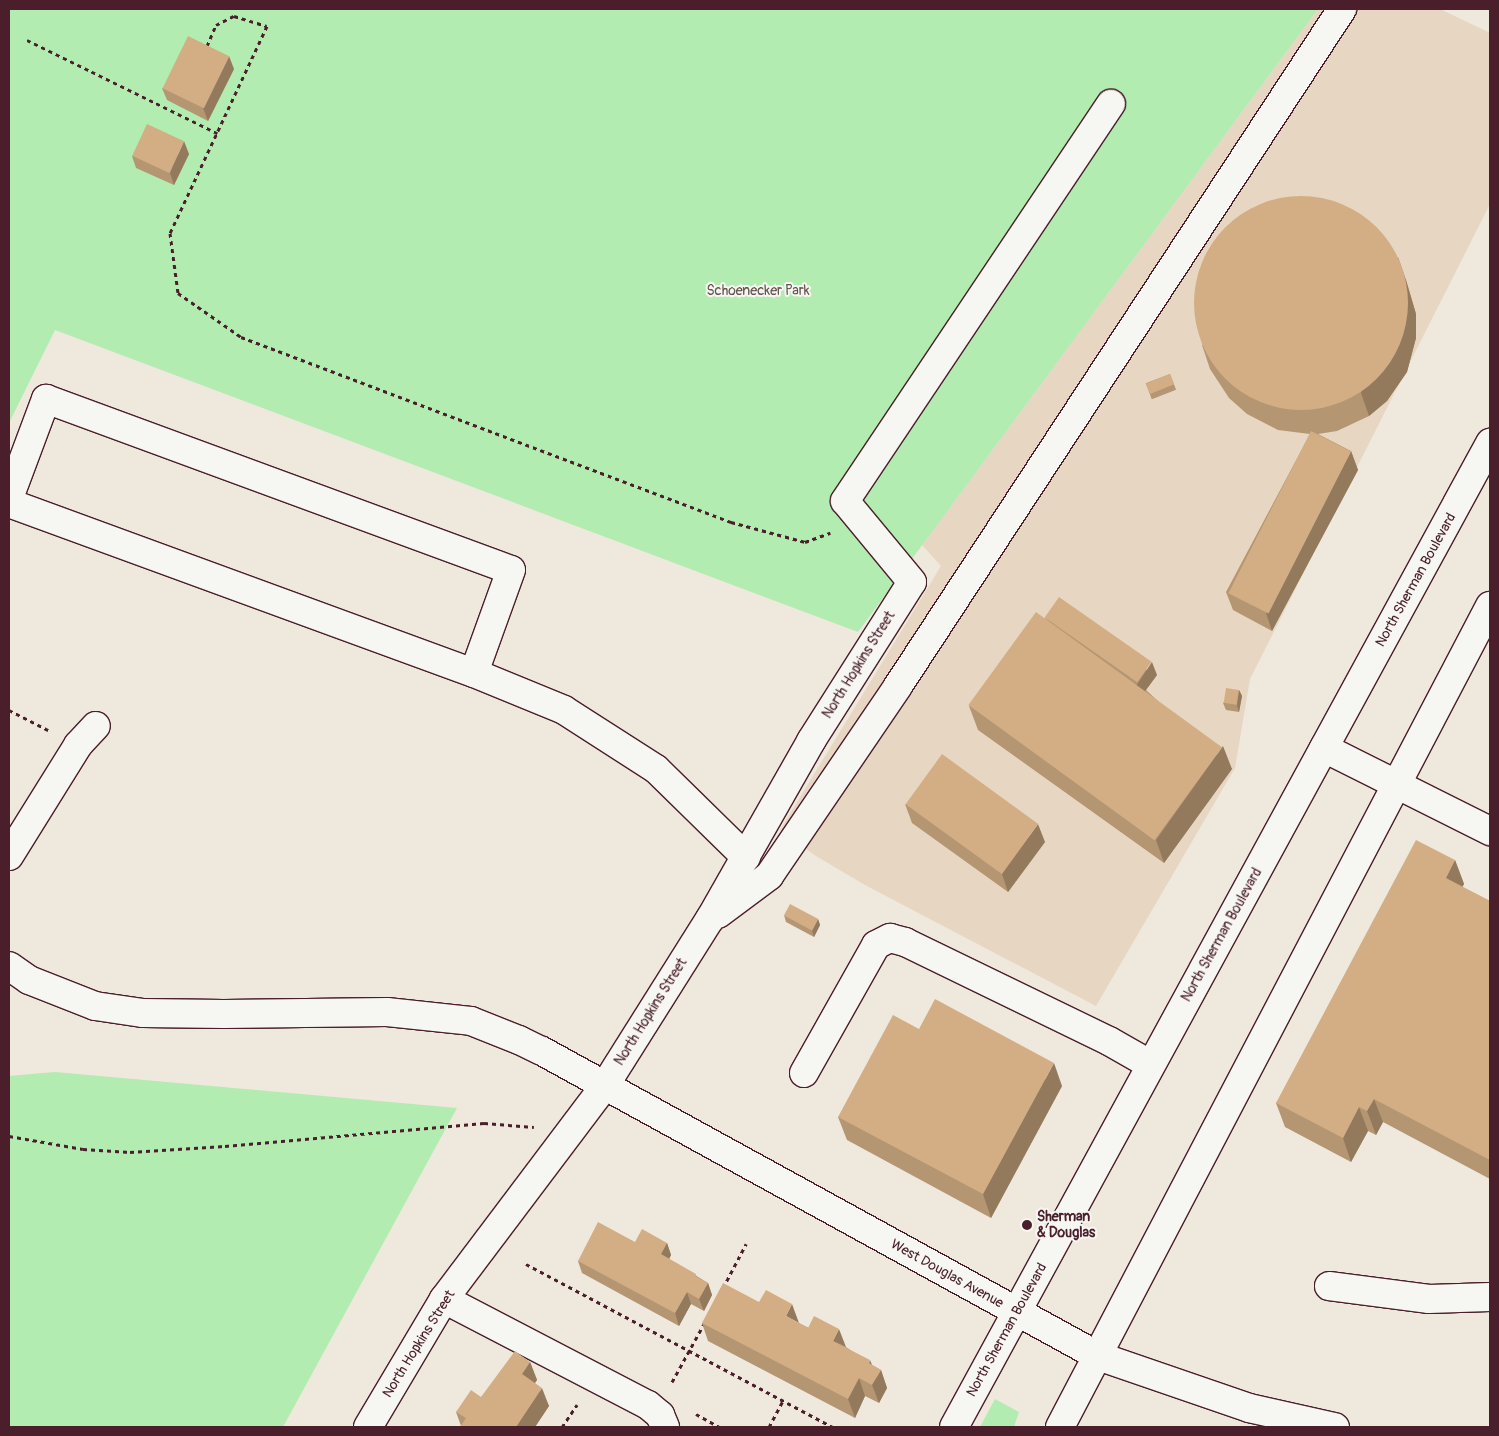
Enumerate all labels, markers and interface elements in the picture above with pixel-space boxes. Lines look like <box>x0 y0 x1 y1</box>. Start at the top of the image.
park label: Schoenecker Park <box>706 283 810 299</box>
street label: North Sherman Boulevard <box>1372 510 1460 650</box>
street label: North Hopkins Street <box>819 608 899 722</box>
street label: North Sherman Boulevard <box>1178 865 1266 1005</box>
street label: North Hopkins Street <box>611 955 691 1069</box>
place label: Sherman & Douglas <box>1037 1209 1095 1242</box>
marker: Sherman & Douglas <box>1021 1219 1033 1231</box>
street label: West Douglas Avenue <box>888 1236 1006 1312</box>
street label: North Sherman Boulevard <box>963 1260 1051 1400</box>
street label: North Hopkins Street <box>379 1287 459 1401</box>

